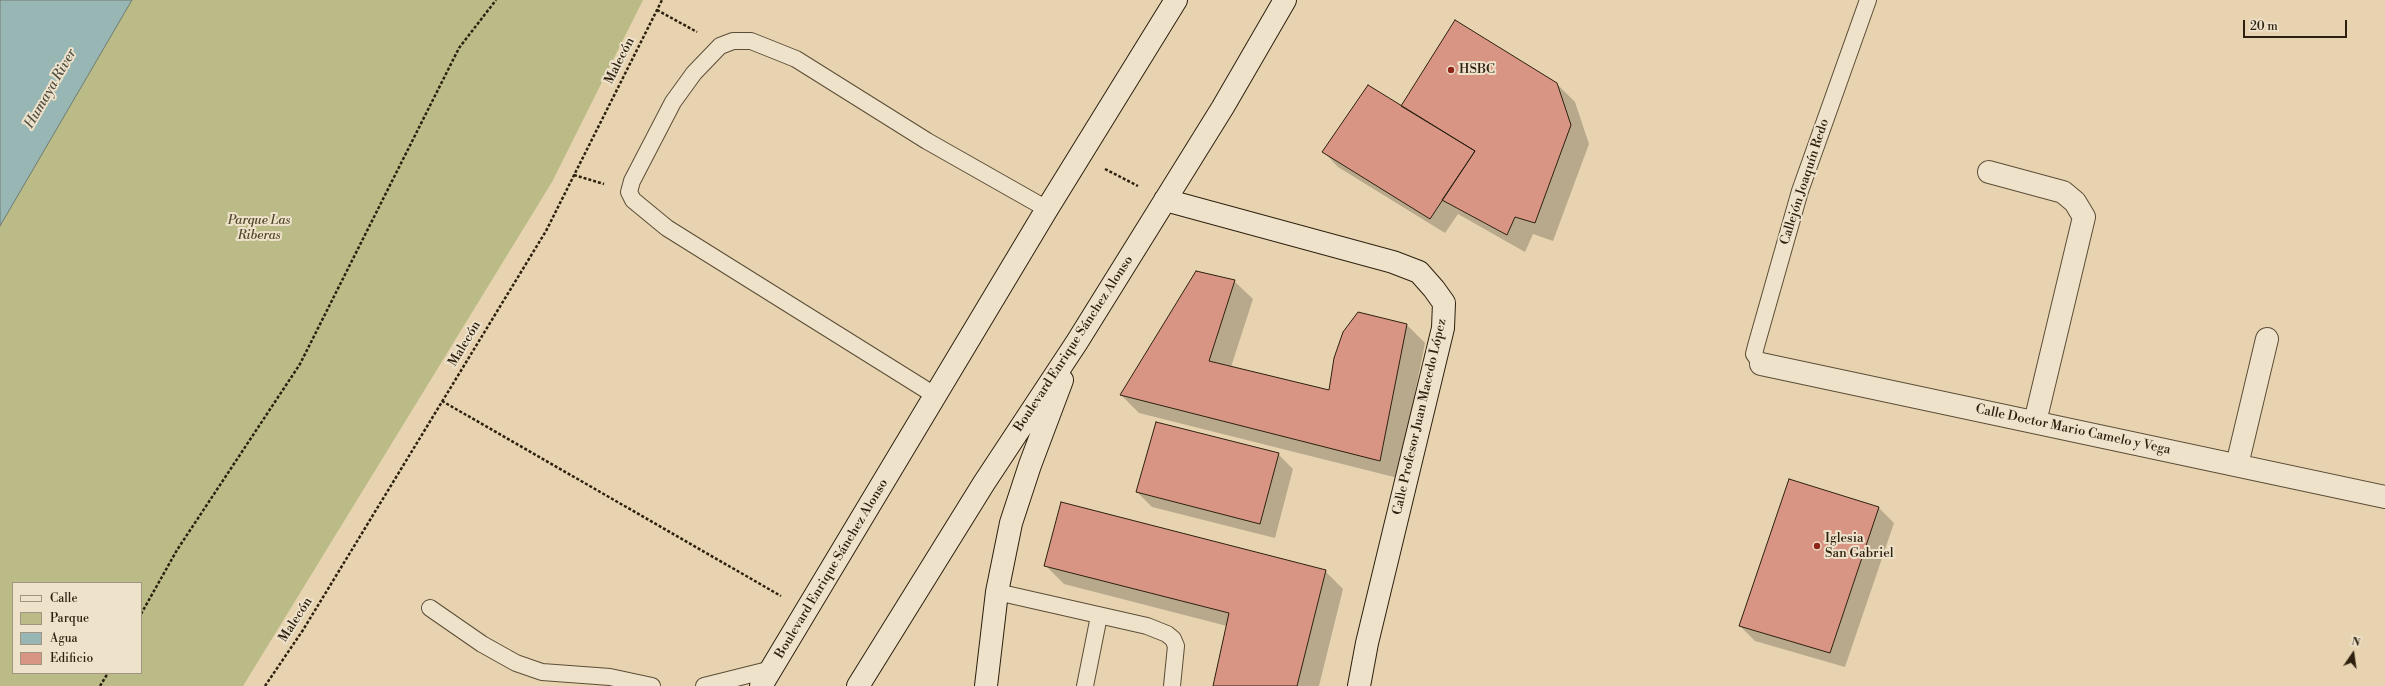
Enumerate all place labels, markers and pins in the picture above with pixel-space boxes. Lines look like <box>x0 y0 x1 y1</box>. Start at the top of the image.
place label: HSBC <box>1459 62 1495 78</box>
marker: HSBC <box>1446 65 1456 75</box>
place label: Iglesia San Gabriel <box>1825 531 1894 562</box>
marker: Iglesia San Gabriel <box>1812 541 1822 551</box>

